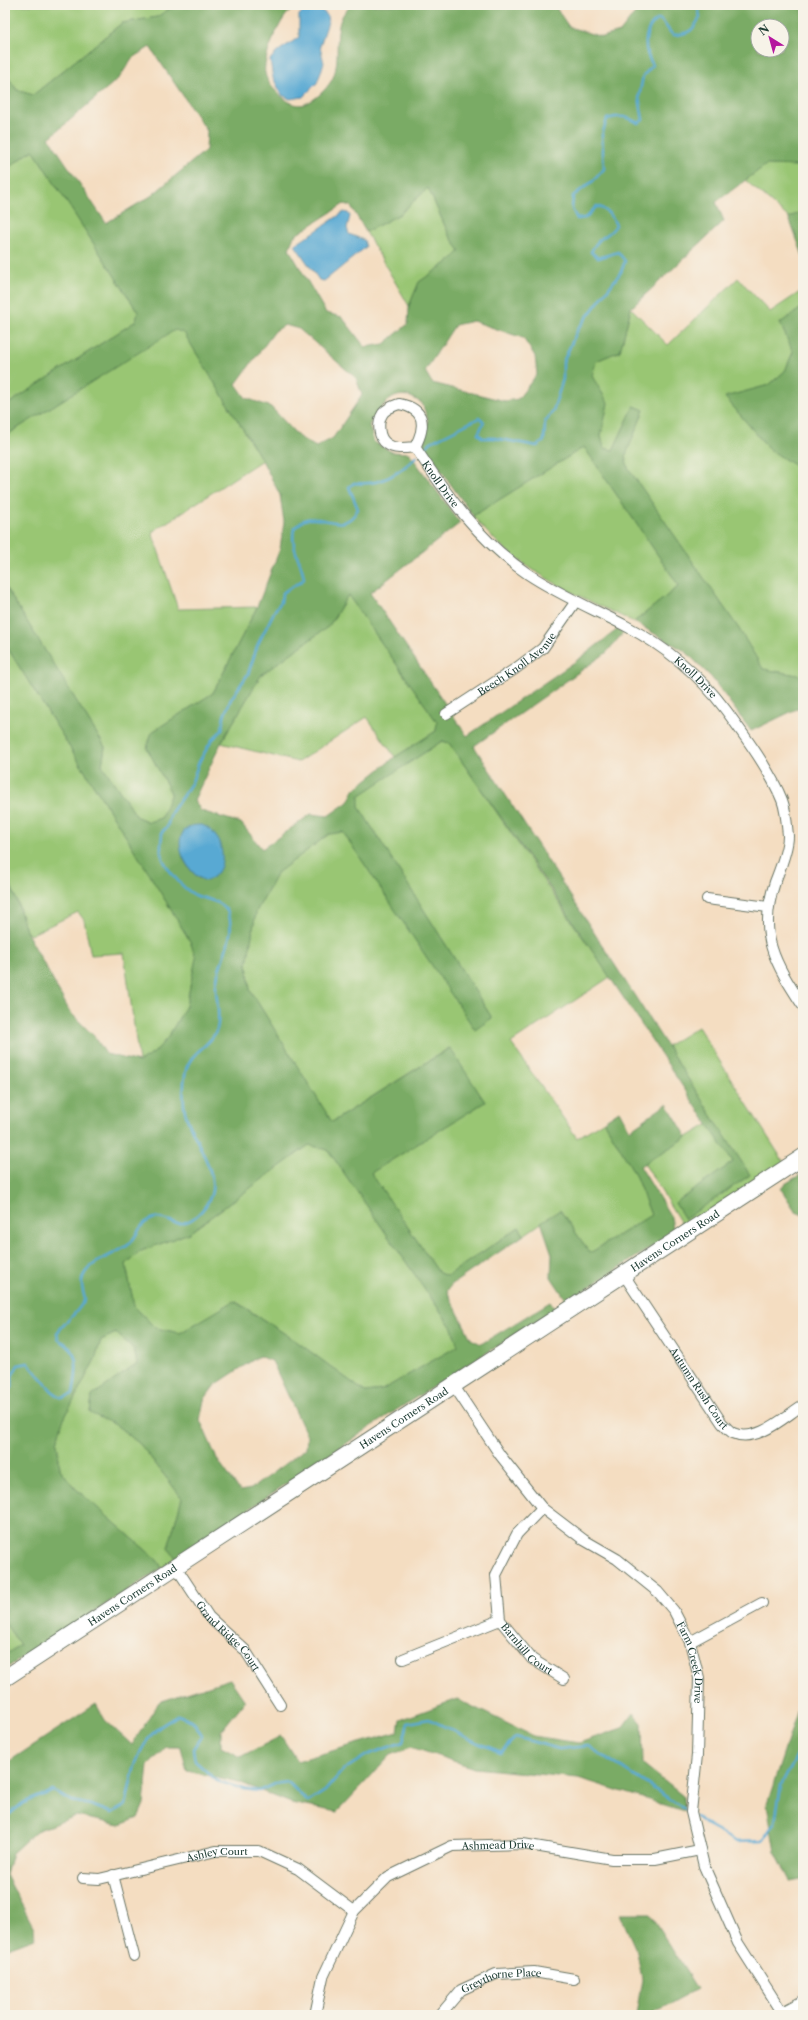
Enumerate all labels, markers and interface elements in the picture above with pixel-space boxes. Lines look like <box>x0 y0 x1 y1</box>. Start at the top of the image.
north arrow <box>750 18 790 58</box>
text: N <box>756 21 772 38</box>
street label: Knoll Drive <box>419 458 462 511</box>
street label: Beech Knoll Avenue <box>475 630 559 699</box>
street label: Knoll Drive <box>671 654 720 701</box>
street label: Havens Corners Road <box>628 1207 722 1275</box>
street label: Autumn Rush Court <box>666 1344 731 1433</box>
street label: Havens Corners Road <box>357 1384 451 1452</box>
street label: Havens Corners Road <box>86 1562 179 1629</box>
street label: Grand Ridge Court <box>193 1599 263 1674</box>
street label: Farm Creek Drive <box>674 1619 705 1704</box>
street label: Barnhill Court <box>498 1620 555 1678</box>
street label: Ashmead Drive <box>460 1838 536 1853</box>
street label: Ashley Court <box>184 1845 248 1865</box>
street label: Greythorne Place <box>459 1966 543 1996</box>

